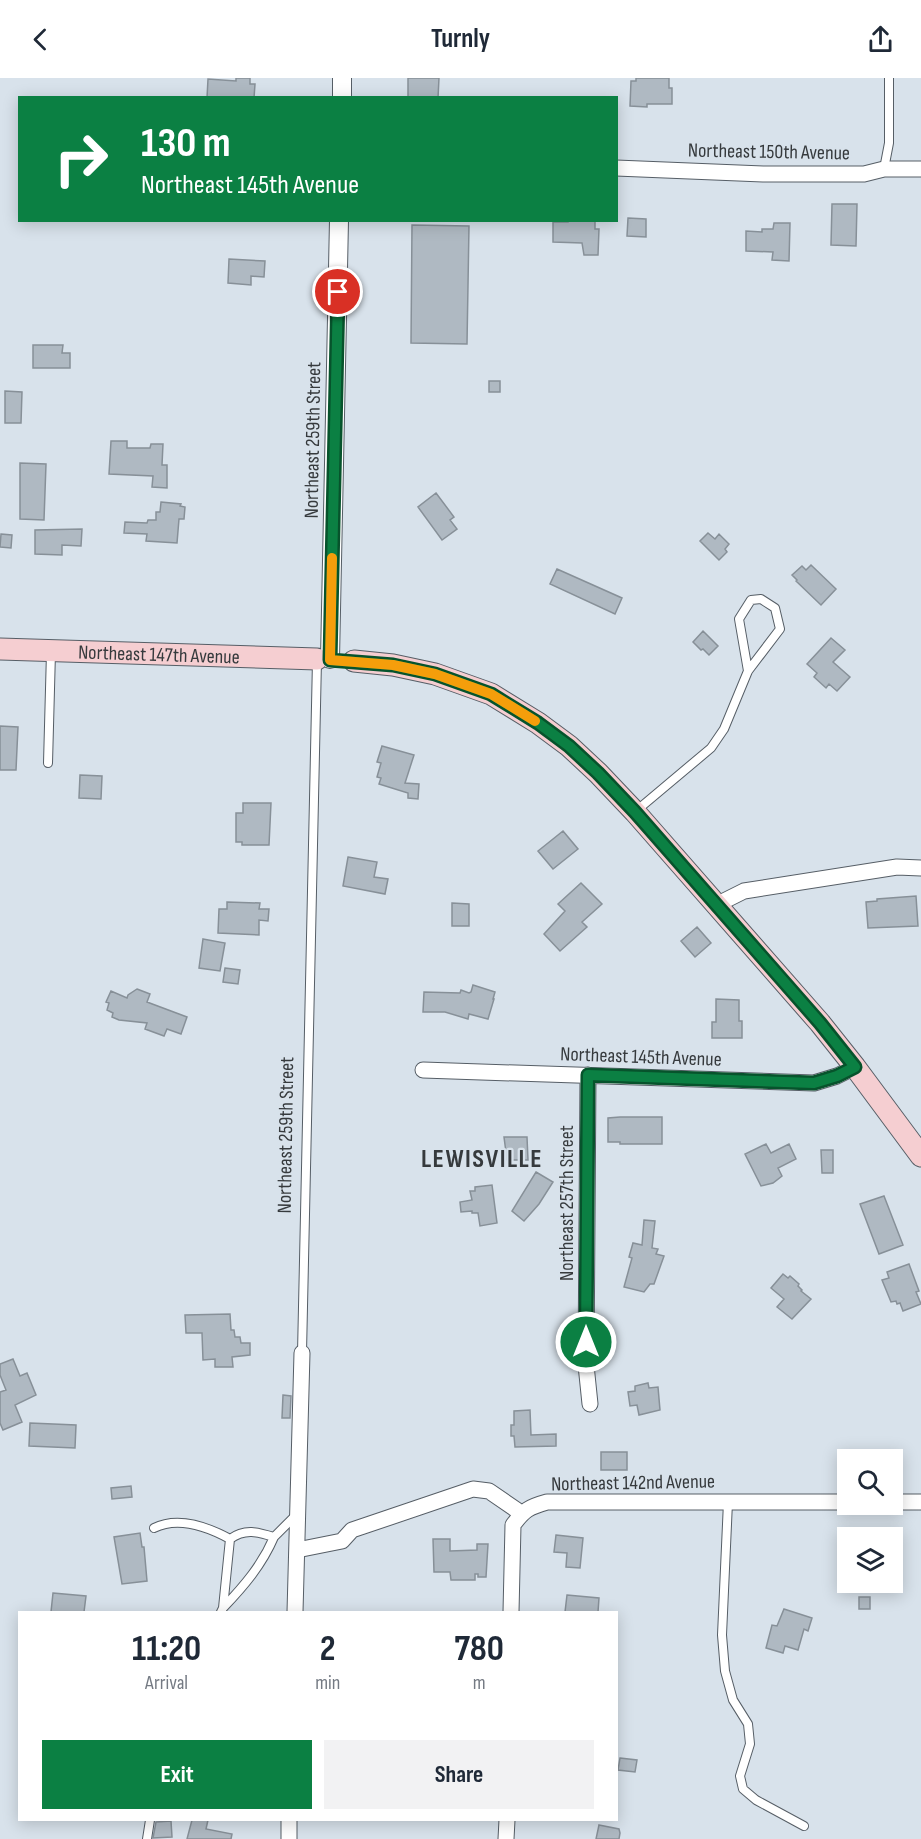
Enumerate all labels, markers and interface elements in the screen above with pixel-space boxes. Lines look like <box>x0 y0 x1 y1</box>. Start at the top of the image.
icon: back <box>24 23 57 56</box>
text: Turnly <box>431 23 490 55</box>
icon: share <box>864 23 897 56</box>
text: 130 m <box>141 118 231 169</box>
icon: right <box>42 120 120 198</box>
street label: Northeast 150th Avenue <box>688 139 850 165</box>
text: Northeast 145th Avenue <box>141 169 359 201</box>
pin <box>312 266 363 317</box>
icon: arrive <box>321 275 354 308</box>
street label: Northeast 259th Street <box>300 361 326 519</box>
street label: Northeast 147th Avenue <box>78 640 240 670</box>
street label: Northeast 145th Avenue <box>560 1042 722 1072</box>
street label: Northeast 259th Street <box>273 1056 299 1214</box>
street label: Northeast 257th Street <box>555 1125 579 1281</box>
district label: LEWISVILLE <box>421 1144 543 1175</box>
position arrow <box>554 1310 618 1374</box>
map controls <box>837 1449 903 1593</box>
button: search <box>837 1449 903 1515</box>
street label: Northeast 142nd Avenue <box>551 1470 715 1496</box>
button: layers <box>837 1527 903 1593</box>
text: 11:20 <box>132 1628 201 1671</box>
text: 2 <box>320 1628 336 1671</box>
text: 780 <box>454 1628 504 1671</box>
text: Arrival <box>145 1671 188 1695</box>
text: min <box>315 1671 340 1695</box>
text: m <box>473 1671 486 1695</box>
button: Exit <box>42 1740 312 1809</box>
button: Share <box>324 1740 594 1809</box>

